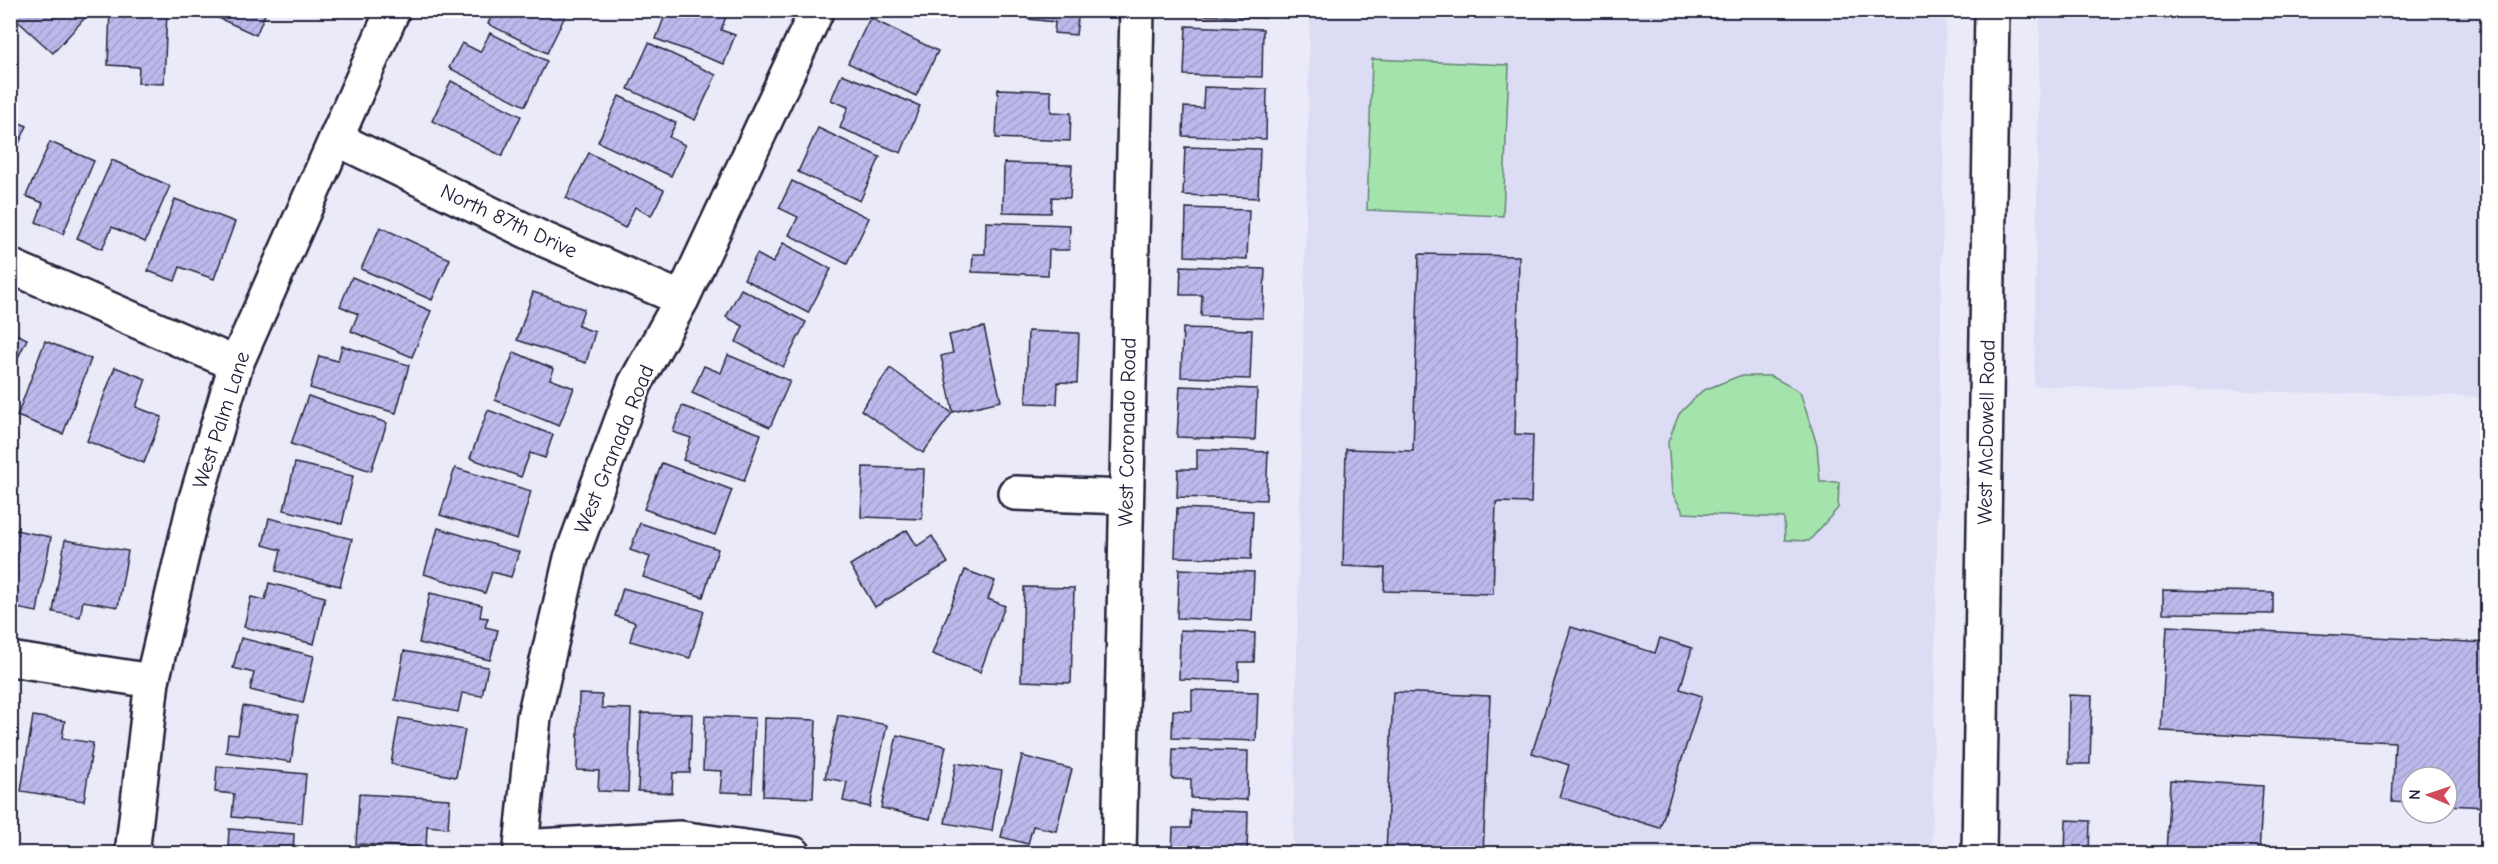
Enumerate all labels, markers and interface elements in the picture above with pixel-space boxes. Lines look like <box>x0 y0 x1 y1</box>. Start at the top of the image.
street label: North 87th Drive <box>437 179 581 263</box>
street label: West Coronado Road <box>1113 337 1141 527</box>
street label: West McDowell Road <box>1972 339 2000 525</box>
street label: West Palm Lane <box>188 348 254 492</box>
street label: West Granada Road <box>569 361 659 537</box>
north arrow <box>2399 765 2459 825</box>
text: N <box>2406 789 2424 800</box>

